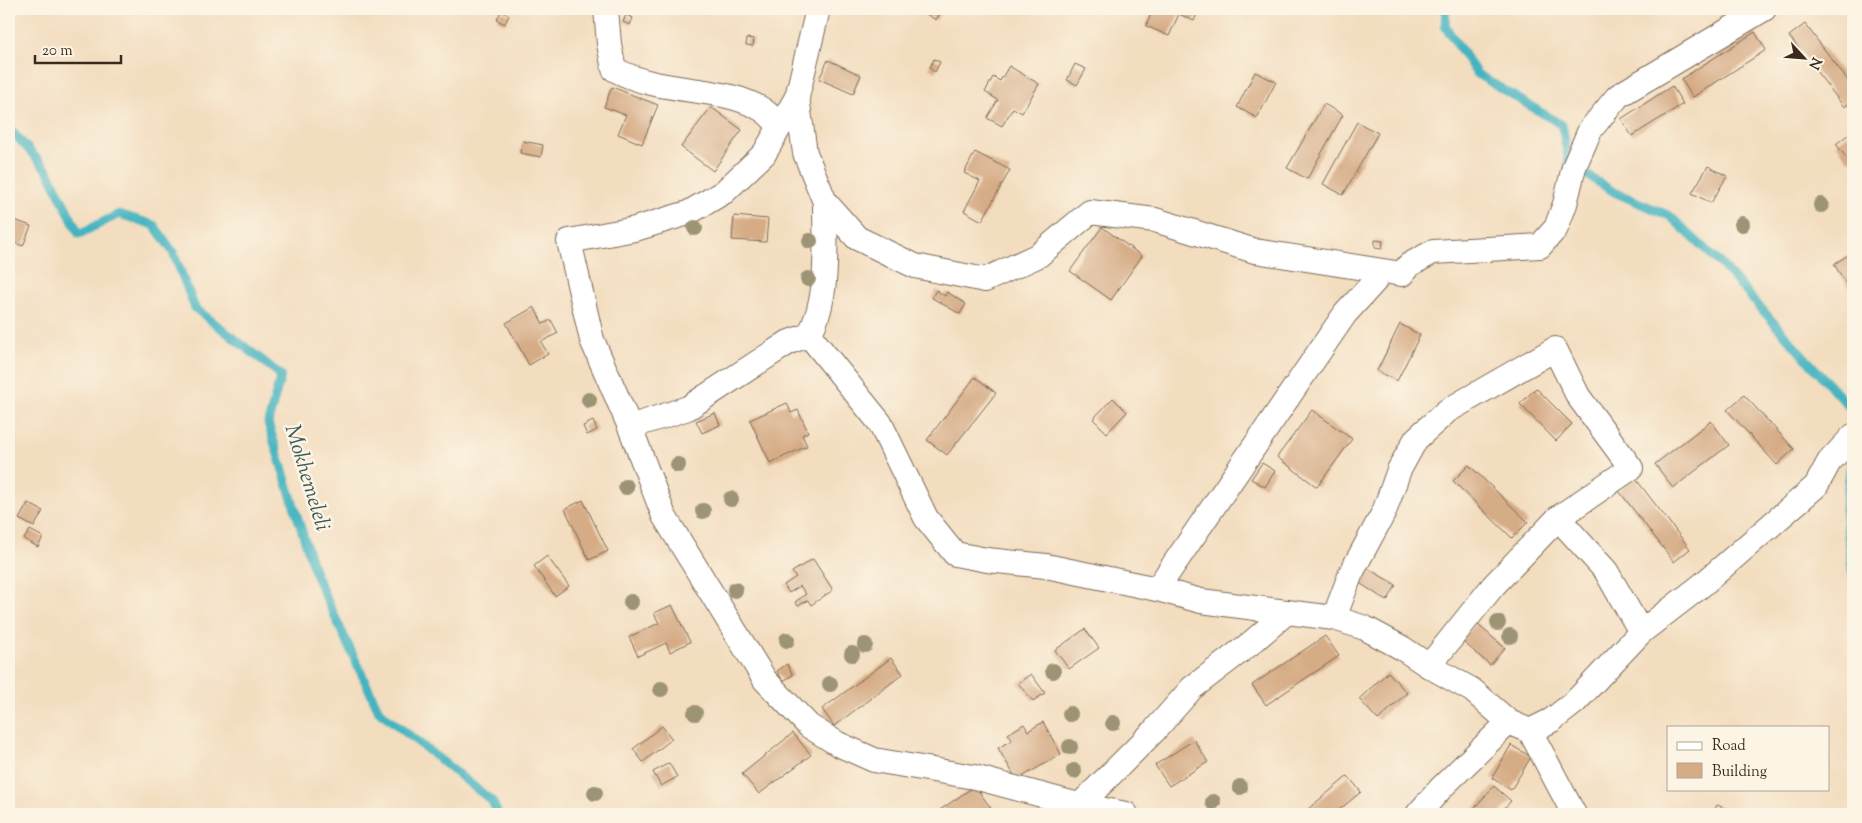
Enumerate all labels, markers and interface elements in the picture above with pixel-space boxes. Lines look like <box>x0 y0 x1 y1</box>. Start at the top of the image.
scale bar <box>35 32 121 64</box>
north arrow <box>1780 32 1830 82</box>
text: 20 m <box>42 41 73 62</box>
text: N <box>1802 53 1825 72</box>
water label: Mokhemeleli <box>275 421 337 535</box>
legend <box>1667 726 1830 790</box>
text: Road <box>1712 736 1746 757</box>
text: Building <box>1712 762 1767 783</box>

